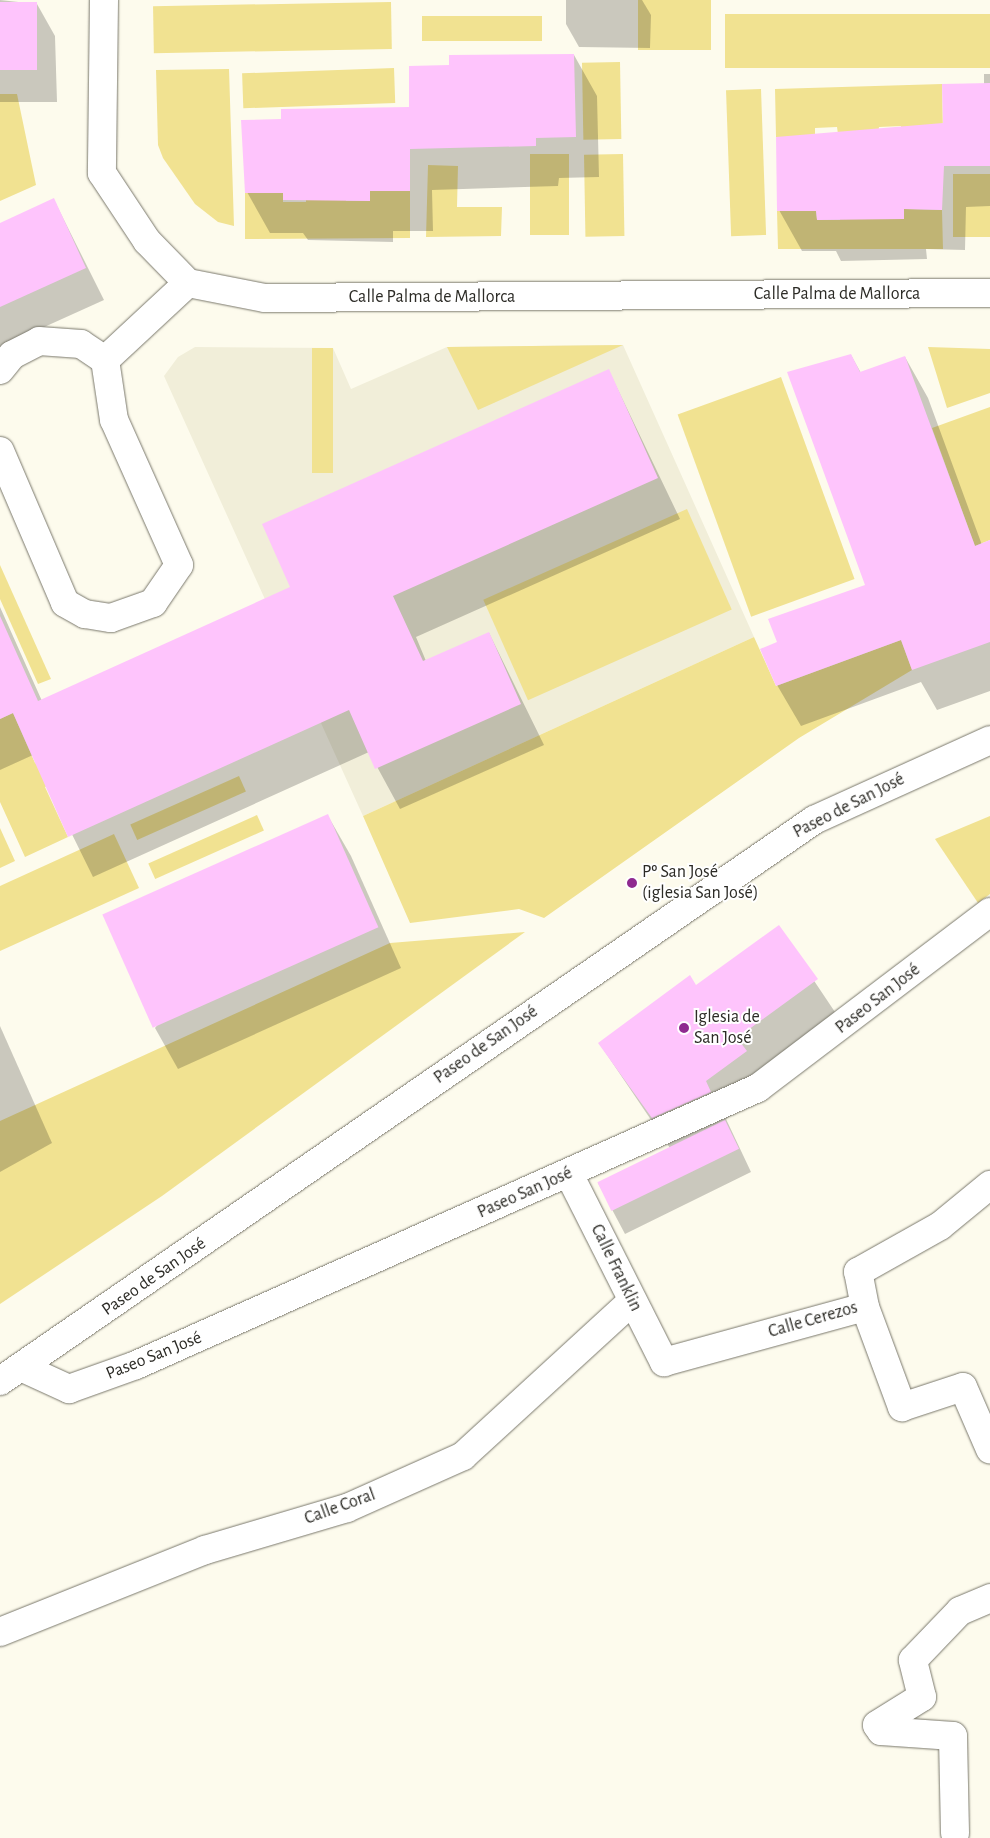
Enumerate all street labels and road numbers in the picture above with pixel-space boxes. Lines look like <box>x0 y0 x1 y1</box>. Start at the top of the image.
street label: Calle Palma de Mallorca <box>754 283 920 305</box>
street label: Calle Palma de Mallorca <box>349 286 515 308</box>
street label: Paseo de San José <box>790 769 908 843</box>
street label: Paseo San José <box>831 959 925 1039</box>
street label: Paseo de San José <box>430 1001 542 1089</box>
street label: Paseo San José <box>474 1162 576 1224</box>
street label: Calle Franklin <box>586 1221 646 1315</box>
street label: Paseo de San José <box>98 1233 210 1321</box>
street label: Calle Cerezos <box>766 1297 860 1343</box>
street label: Paseo San José <box>103 1327 205 1385</box>
street label: Calle Coral <box>302 1484 378 1530</box>

